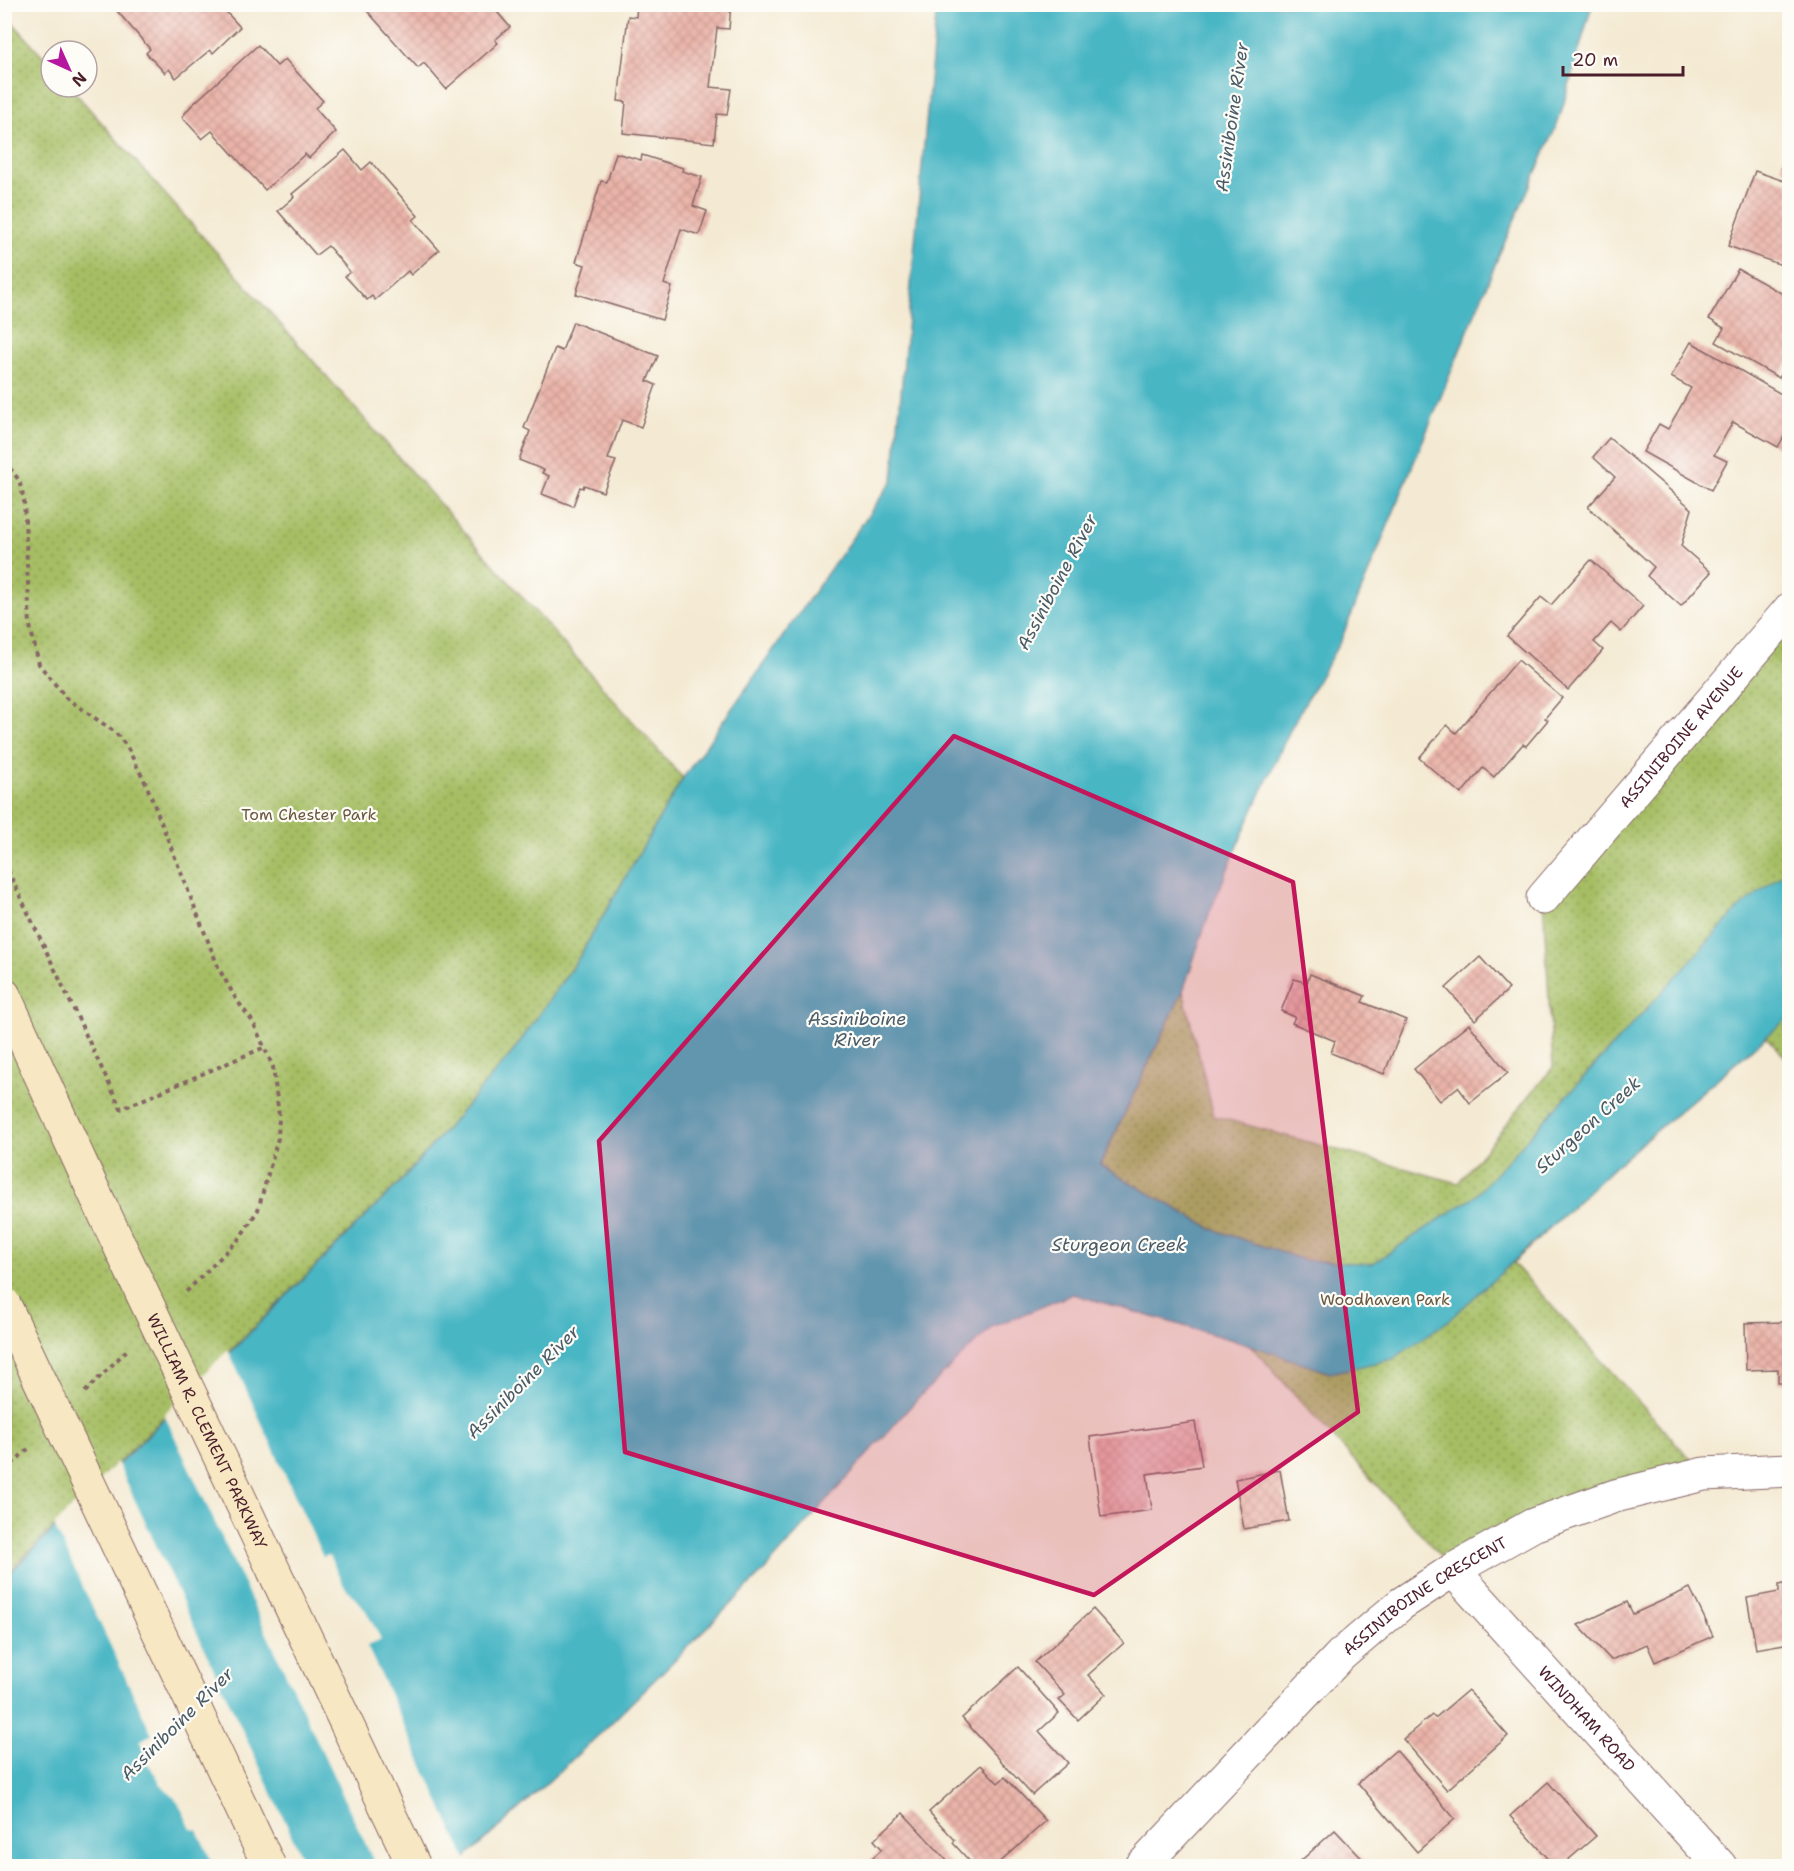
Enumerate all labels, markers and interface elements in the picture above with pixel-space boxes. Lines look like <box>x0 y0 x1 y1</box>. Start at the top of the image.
north arrow <box>39 39 99 99</box>
scale bar <box>1563 39 1683 77</box>
water label: Assiniboine River <box>1210 40 1254 193</box>
text: 20 m <box>1572 48 1618 72</box>
text: N <box>67 67 91 91</box>
water label: Assiniboine River <box>1011 509 1103 654</box>
street label: ASSINIBOINE AVENUE <box>1614 662 1747 812</box>
park label: Tom Chester Park <box>241 804 377 825</box>
water label: Assiniboine River <box>808 1007 906 1052</box>
water label: Sturgeon Creek <box>1530 1071 1646 1179</box>
water label: Sturgeon Creek <box>1052 1233 1187 1257</box>
park label: Woodhaven Park <box>1320 1289 1450 1310</box>
street label: WILLIAM R. CLEMENT PARKWAY <box>143 1310 273 1553</box>
water label: Assiniboine River <box>461 1320 585 1444</box>
street label: ASSINIBOINE CRESCENT <box>1338 1531 1511 1660</box>
street label: WINDHAM ROAD <box>1534 1661 1640 1776</box>
water label: Assiniboine River <box>115 1662 239 1786</box>

